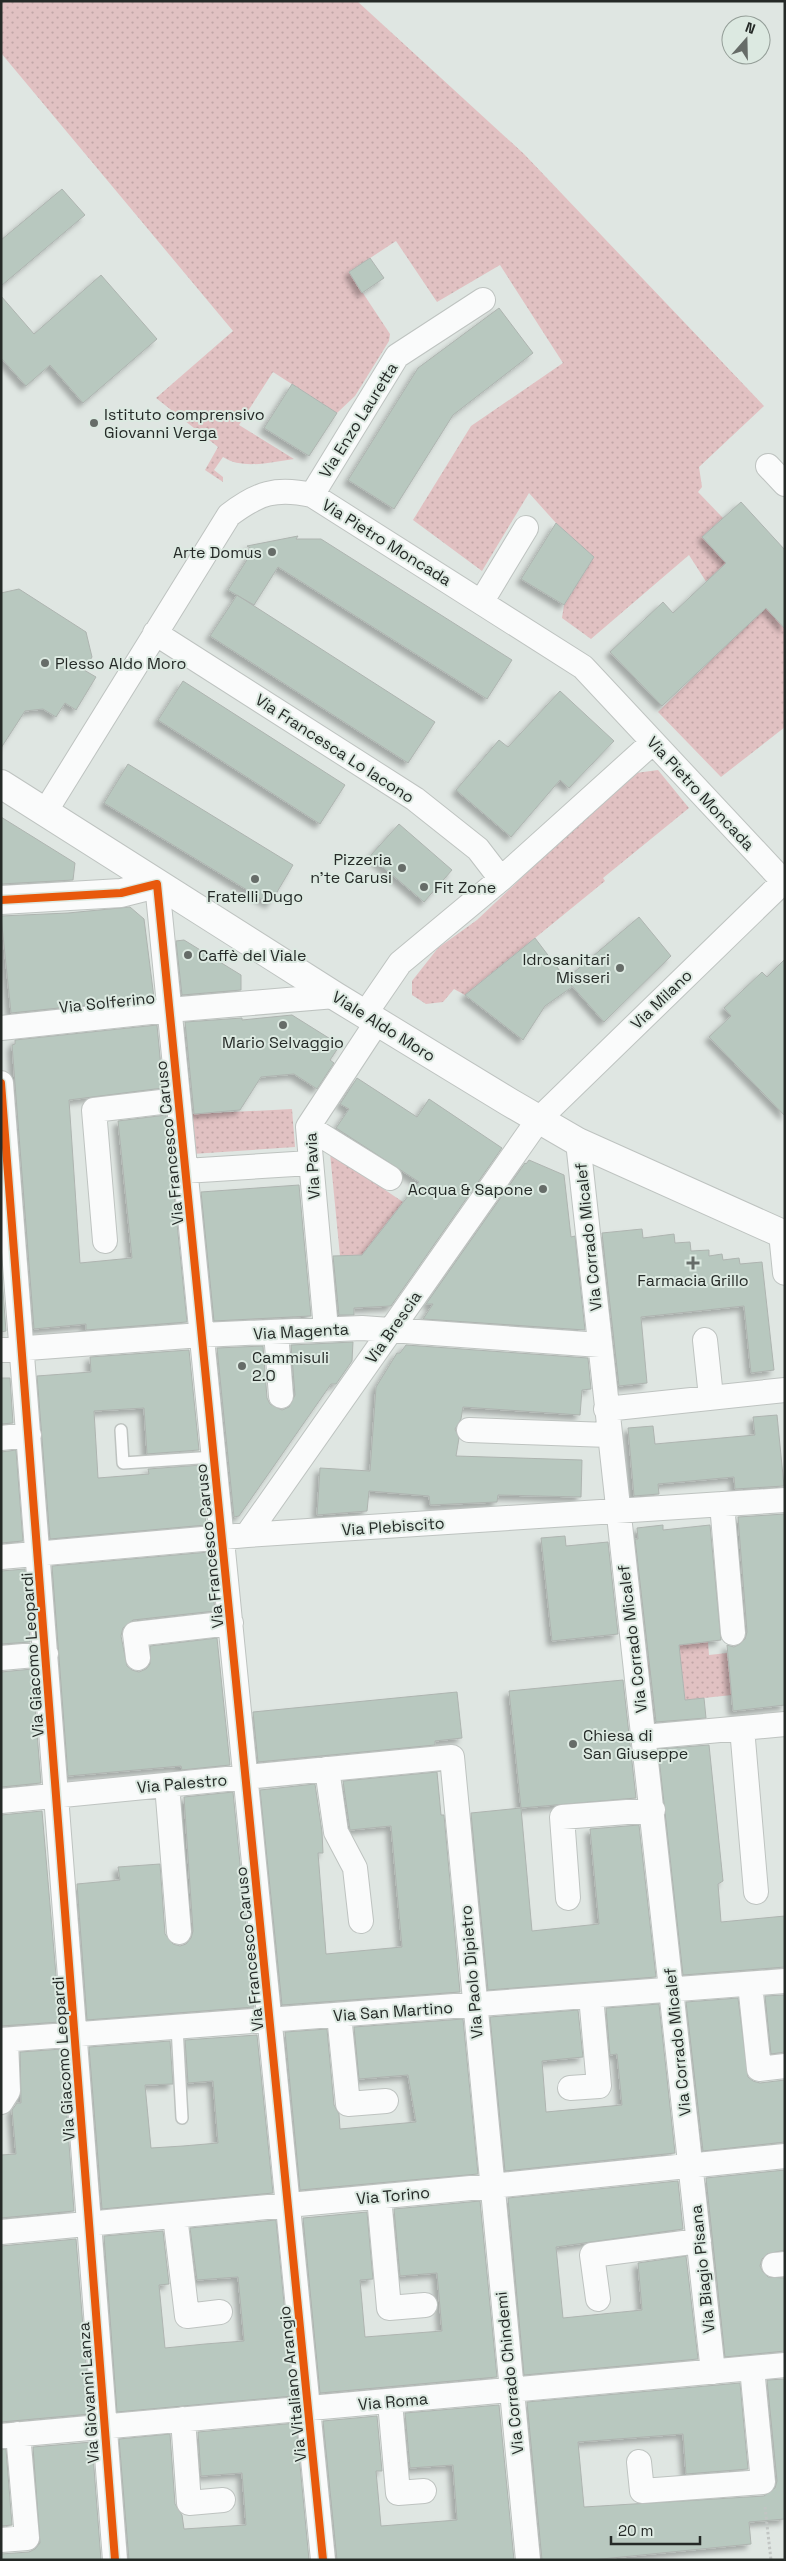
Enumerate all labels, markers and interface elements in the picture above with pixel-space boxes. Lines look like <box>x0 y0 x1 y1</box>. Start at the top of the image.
north arrow <box>721 15 771 65</box>
text: N <box>743 18 758 38</box>
street label: Via Enzo Lauretta <box>314 359 402 482</box>
place label: Istituto comprensivo Giovanni Verga <box>104 404 265 443</box>
marker: Istituto comprensivo Giovanni Verga <box>88 417 100 429</box>
street label: Via Pietro Moncada <box>318 494 455 591</box>
place label: Arte Domus <box>173 542 262 563</box>
marker: Arte Domus <box>266 546 278 558</box>
place label: Plesso Aldo Moro <box>55 653 186 674</box>
marker: Plesso Aldo Moro <box>39 657 51 669</box>
street label: Via Francesca Lo Iacono <box>251 689 418 808</box>
street label: Via Pietro Moncada <box>642 732 759 855</box>
place label: Pizzeria n'te Carusi <box>310 849 392 888</box>
marker: Pizzeria n'te Carusi <box>396 862 408 874</box>
marker: Fratelli Dugo <box>249 873 261 885</box>
place label: Fit Zone <box>434 877 496 898</box>
marker: Fit Zone <box>418 881 430 893</box>
place label: Fratelli Dugo <box>207 886 303 907</box>
place label: Caffè del Viale <box>198 945 306 966</box>
marker: Caffè del Viale <box>182 949 194 961</box>
place label: Idrosanitari Misseri <box>522 949 610 988</box>
marker: Idrosanitari Misseri <box>614 962 626 974</box>
street label: Via Milano <box>626 965 697 1034</box>
street label: Viale Aldo Moro <box>328 986 439 1067</box>
street label: Via Solferino <box>58 987 156 1018</box>
marker: Mario Selvaggio <box>277 1019 289 1031</box>
place label: Mario Selvaggio <box>222 1032 344 1053</box>
street label: Via Francesco Caruso <box>150 1060 189 1226</box>
street label: Via Pavia <box>300 1132 325 1200</box>
street label: Via Corrado Micalef <box>570 1162 607 1312</box>
place label: Acqua & Sapone <box>408 1179 533 1200</box>
marker: Acqua & Sapone <box>537 1183 549 1195</box>
marker: Farmacia Grillo <box>687 1257 699 1269</box>
place label: Farmacia Grillo <box>637 1270 749 1291</box>
street label: Via Brescia <box>361 1287 426 1368</box>
street label: Via Magenta <box>253 1319 349 1344</box>
place label: Cammisuli 2.0 <box>252 1347 329 1386</box>
marker: Cammisuli 2.0 <box>236 1360 248 1372</box>
street label: Via Francesco Caruso <box>190 1463 229 1629</box>
street label: Via Plebiscito <box>341 1512 445 1541</box>
street label: Via Corrado Micalef <box>613 1564 652 1714</box>
street label: Via Giacomo Leopardi <box>16 1572 49 1738</box>
place label: Chiesa di San Giuseppe <box>583 1725 688 1764</box>
marker: Chiesa di San Giuseppe <box>567 1738 579 1750</box>
street label: Via Palestro <box>136 1769 228 1798</box>
street label: Via Francesco Caruso <box>230 1866 269 2032</box>
street label: Via Paolo Dipietro <box>455 1904 488 2040</box>
street label: Via Corrado Micalef <box>659 1967 696 2117</box>
street label: Via Giacomo Leopardi <box>47 1976 80 2142</box>
street label: Via San Martino <box>332 1997 454 2026</box>
street label: Via Torino <box>355 2182 431 2209</box>
street label: Via Biagio Pisana <box>685 2204 720 2334</box>
street label: Via Corrado Chindemi <box>491 2290 528 2455</box>
street label: Via Vitaliano Arangio <box>274 2305 311 2463</box>
street label: Via Giovanni Lanza <box>73 2322 104 2464</box>
street label: Via Roma <box>357 2388 429 2415</box>
scale bar <box>611 2514 700 2546</box>
text: 20 m <box>618 2521 653 2540</box>

